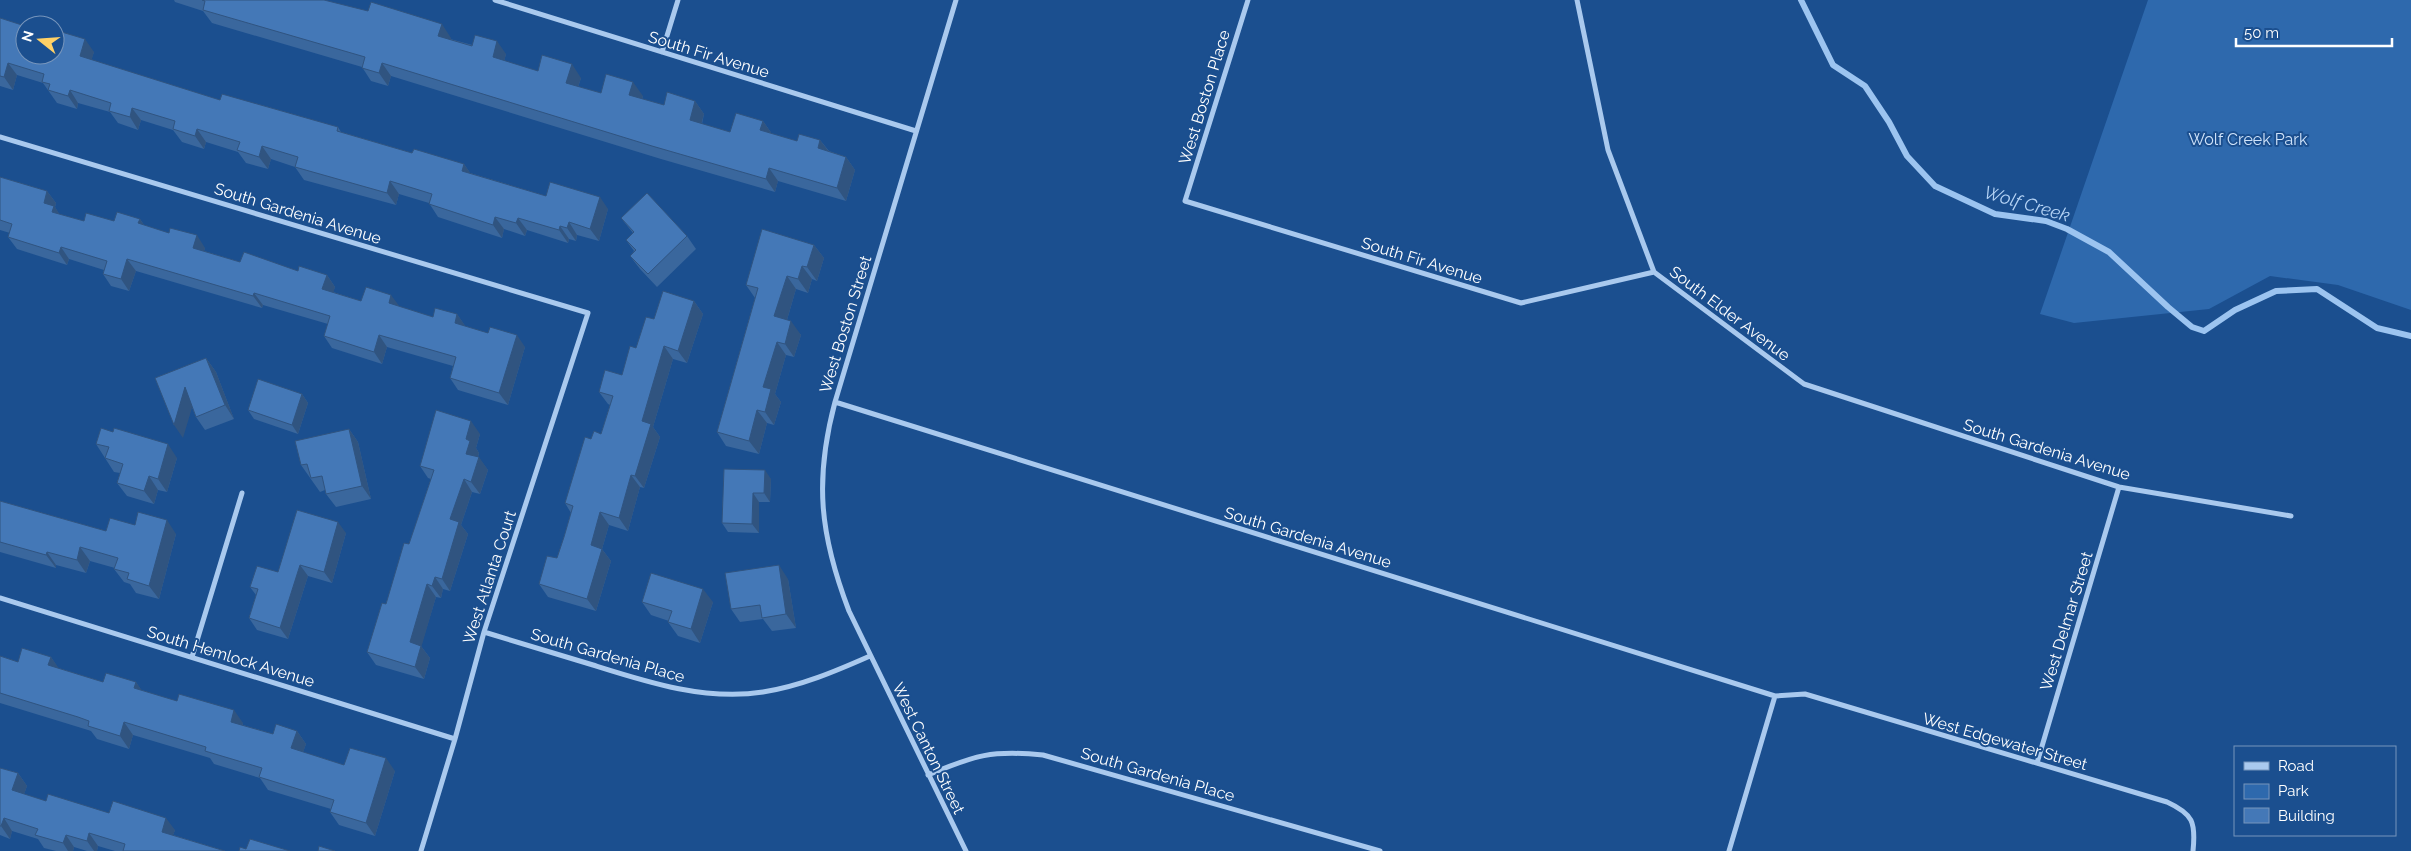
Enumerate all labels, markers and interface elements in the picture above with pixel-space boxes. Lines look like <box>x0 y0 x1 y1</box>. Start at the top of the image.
north arrow <box>15 15 65 65</box>
scale bar <box>2236 15 2392 47</box>
text: 50 m <box>2244 24 2279 42</box>
street label: South Fir Avenue <box>646 27 772 82</box>
street label: West Boston Place <box>1175 28 1234 167</box>
text: N <box>18 29 37 44</box>
park label: Wolf Creek Park <box>2189 130 2308 149</box>
street label: South Gardenia Avenue <box>212 179 384 248</box>
water label: Wolf Creek <box>1982 181 2073 226</box>
street label: South Fir Avenue <box>1359 233 1485 288</box>
street label: West Boston Street <box>816 253 876 395</box>
street label: South Elder Avenue <box>1666 262 1794 365</box>
street label: South Gardenia Avenue <box>1961 415 2133 484</box>
street label: South Gardenia Avenue <box>1222 503 1394 572</box>
street label: West Atlanta Court <box>459 507 520 646</box>
street label: West Delmar Street <box>2036 549 2097 693</box>
street label: South Hemlock Avenue <box>145 622 317 691</box>
street label: South Gardenia Place <box>529 624 687 687</box>
street label: West Canton Street <box>889 679 969 818</box>
street label: West Edgewater Street <box>1920 709 2090 774</box>
street label: South Gardenia Place <box>1079 743 1237 806</box>
legend <box>2234 746 2396 836</box>
text: Road <box>2278 757 2314 775</box>
text: Park <box>2278 782 2309 800</box>
text: Building <box>2278 807 2335 825</box>

